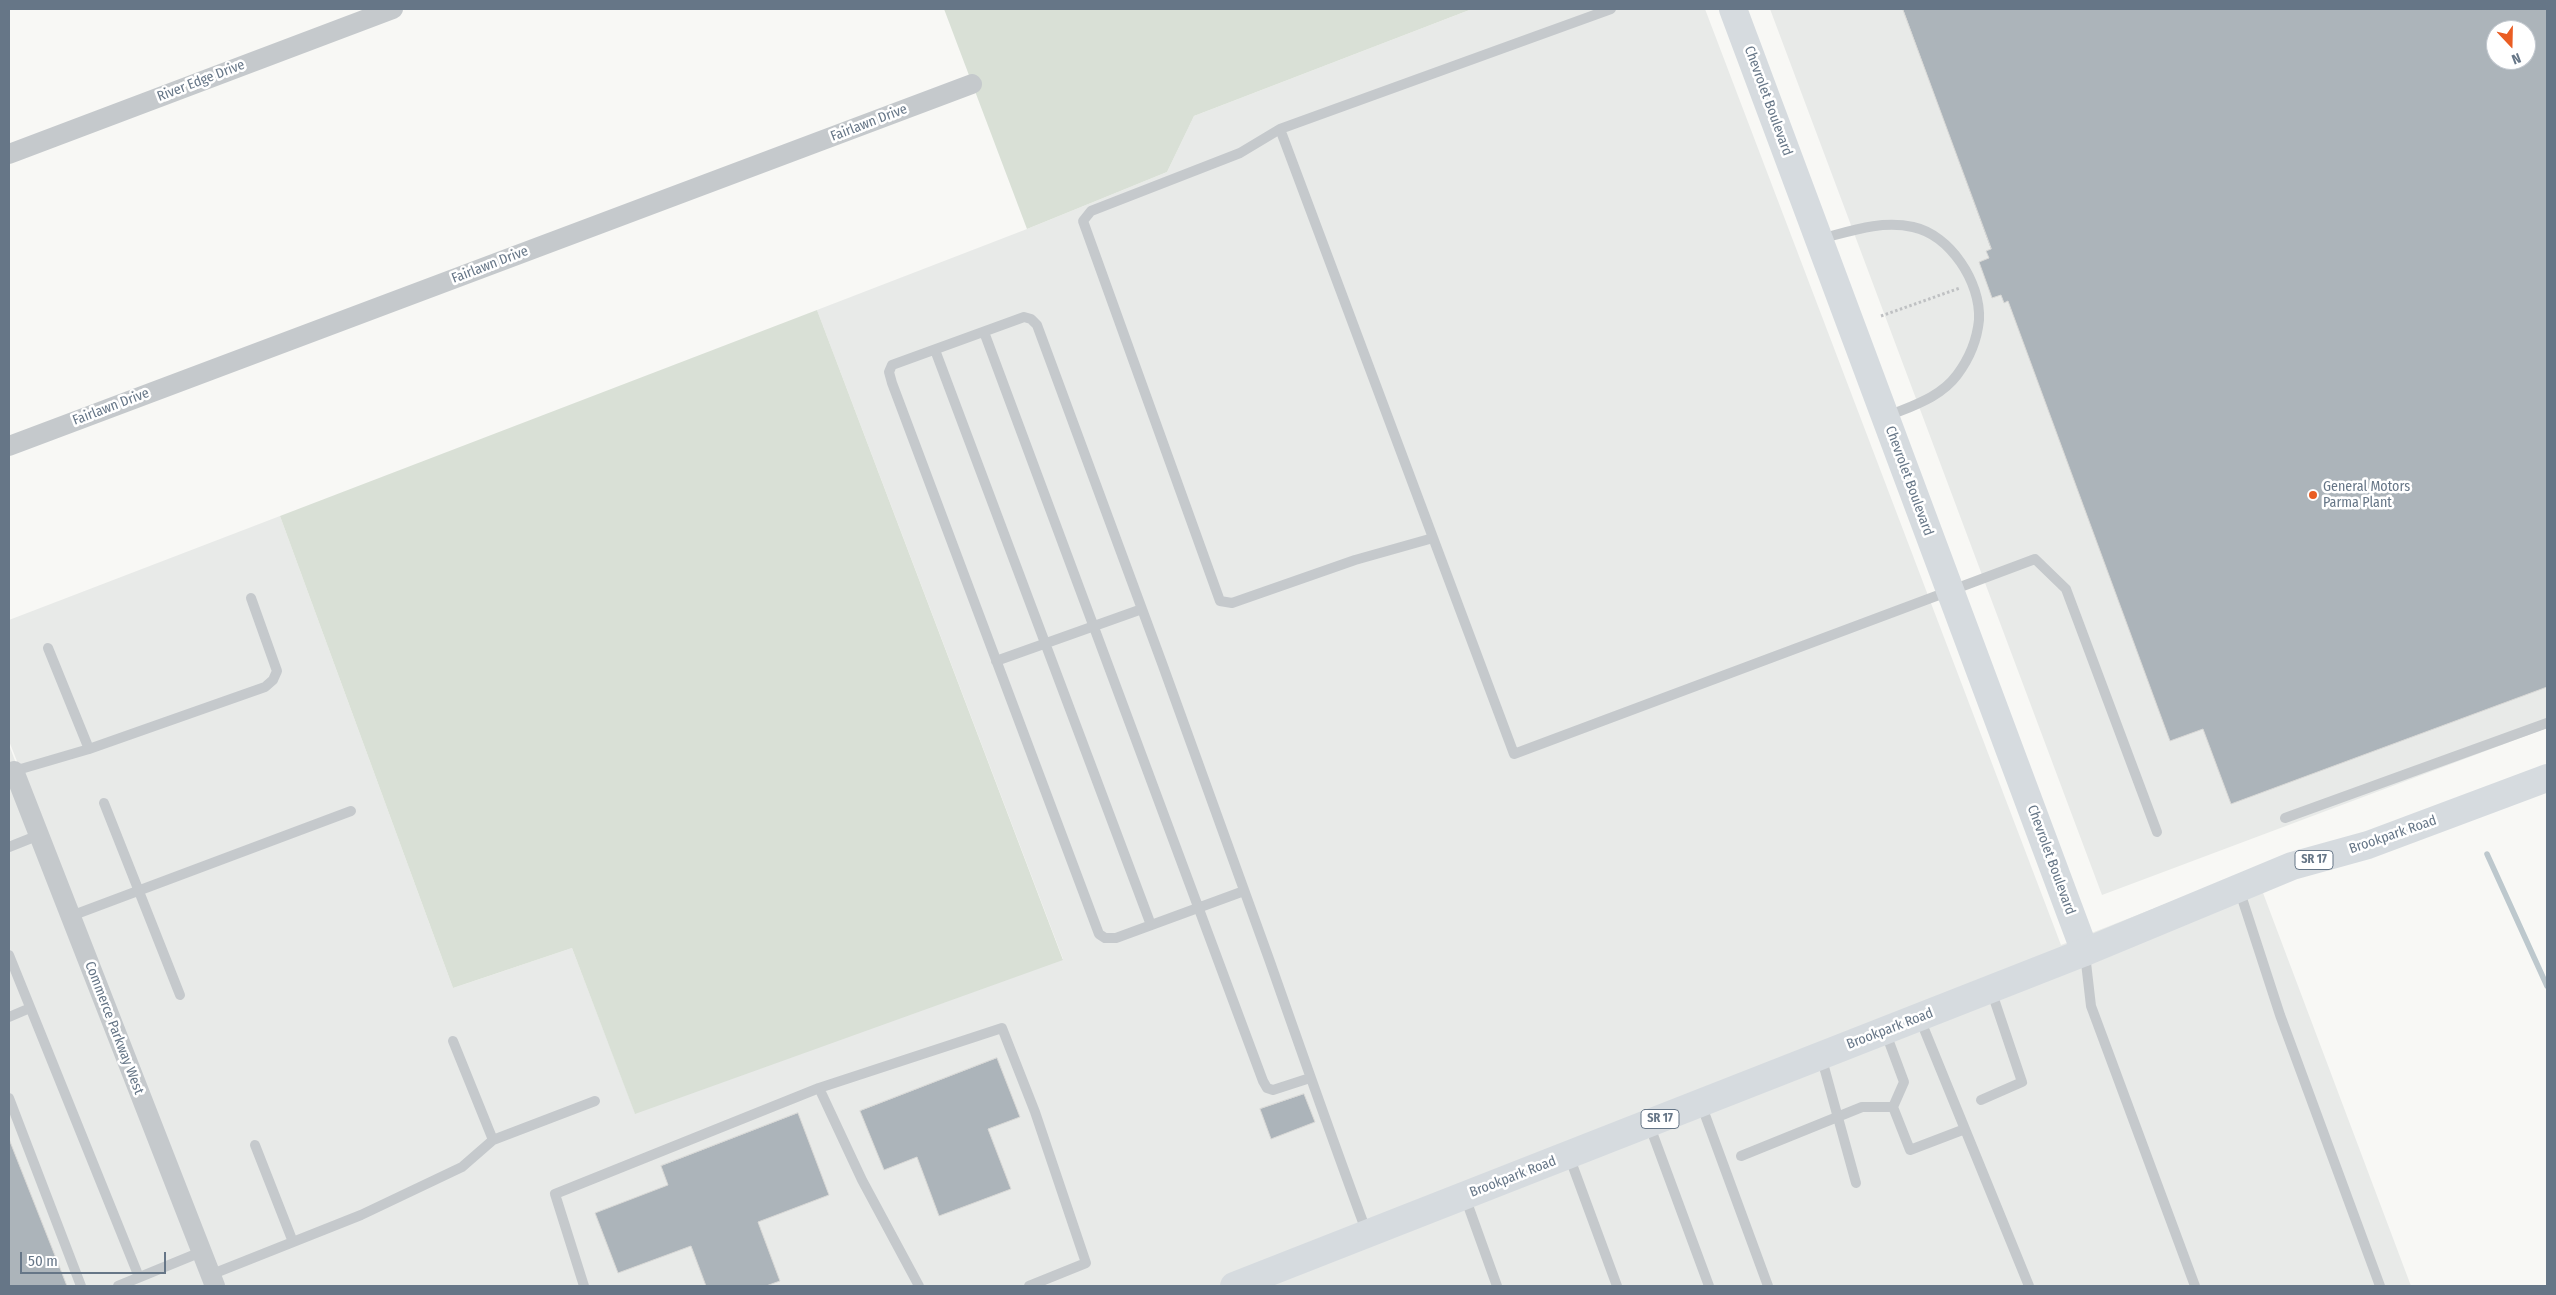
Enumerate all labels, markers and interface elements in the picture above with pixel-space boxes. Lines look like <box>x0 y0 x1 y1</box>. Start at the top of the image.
north arrow <box>2486 20 2536 70</box>
street label: Chevrolet Boulevard <box>1740 44 1796 158</box>
text: N <box>2509 49 2523 68</box>
street label: River Edge Drive <box>155 57 247 105</box>
street label: Fairlawn Drive <box>828 101 910 145</box>
street label: Fairlawn Drive <box>449 243 531 287</box>
street label: Fairlawn Drive <box>70 385 152 429</box>
street label: Chevrolet Boulevard <box>1881 424 1937 538</box>
place label: General Motors Parma Plant <box>2323 479 2410 512</box>
marker: General Motors Parma Plant <box>2307 489 2319 501</box>
street label: Chevrolet Boulevard <box>2023 803 2079 917</box>
street label: Brookpark Road <box>2347 812 2439 858</box>
road number: SR 17 <box>2295 850 2333 870</box>
street label: Commerce Parkway West <box>81 959 147 1097</box>
street label: Brookpark Road <box>1844 1005 1936 1053</box>
road number: SR 17 <box>1641 1110 1679 1128</box>
street label: Brookpark Road <box>1467 1153 1559 1201</box>
scale bar <box>22 1242 169 1274</box>
text: 50 m <box>28 1252 58 1270</box>

